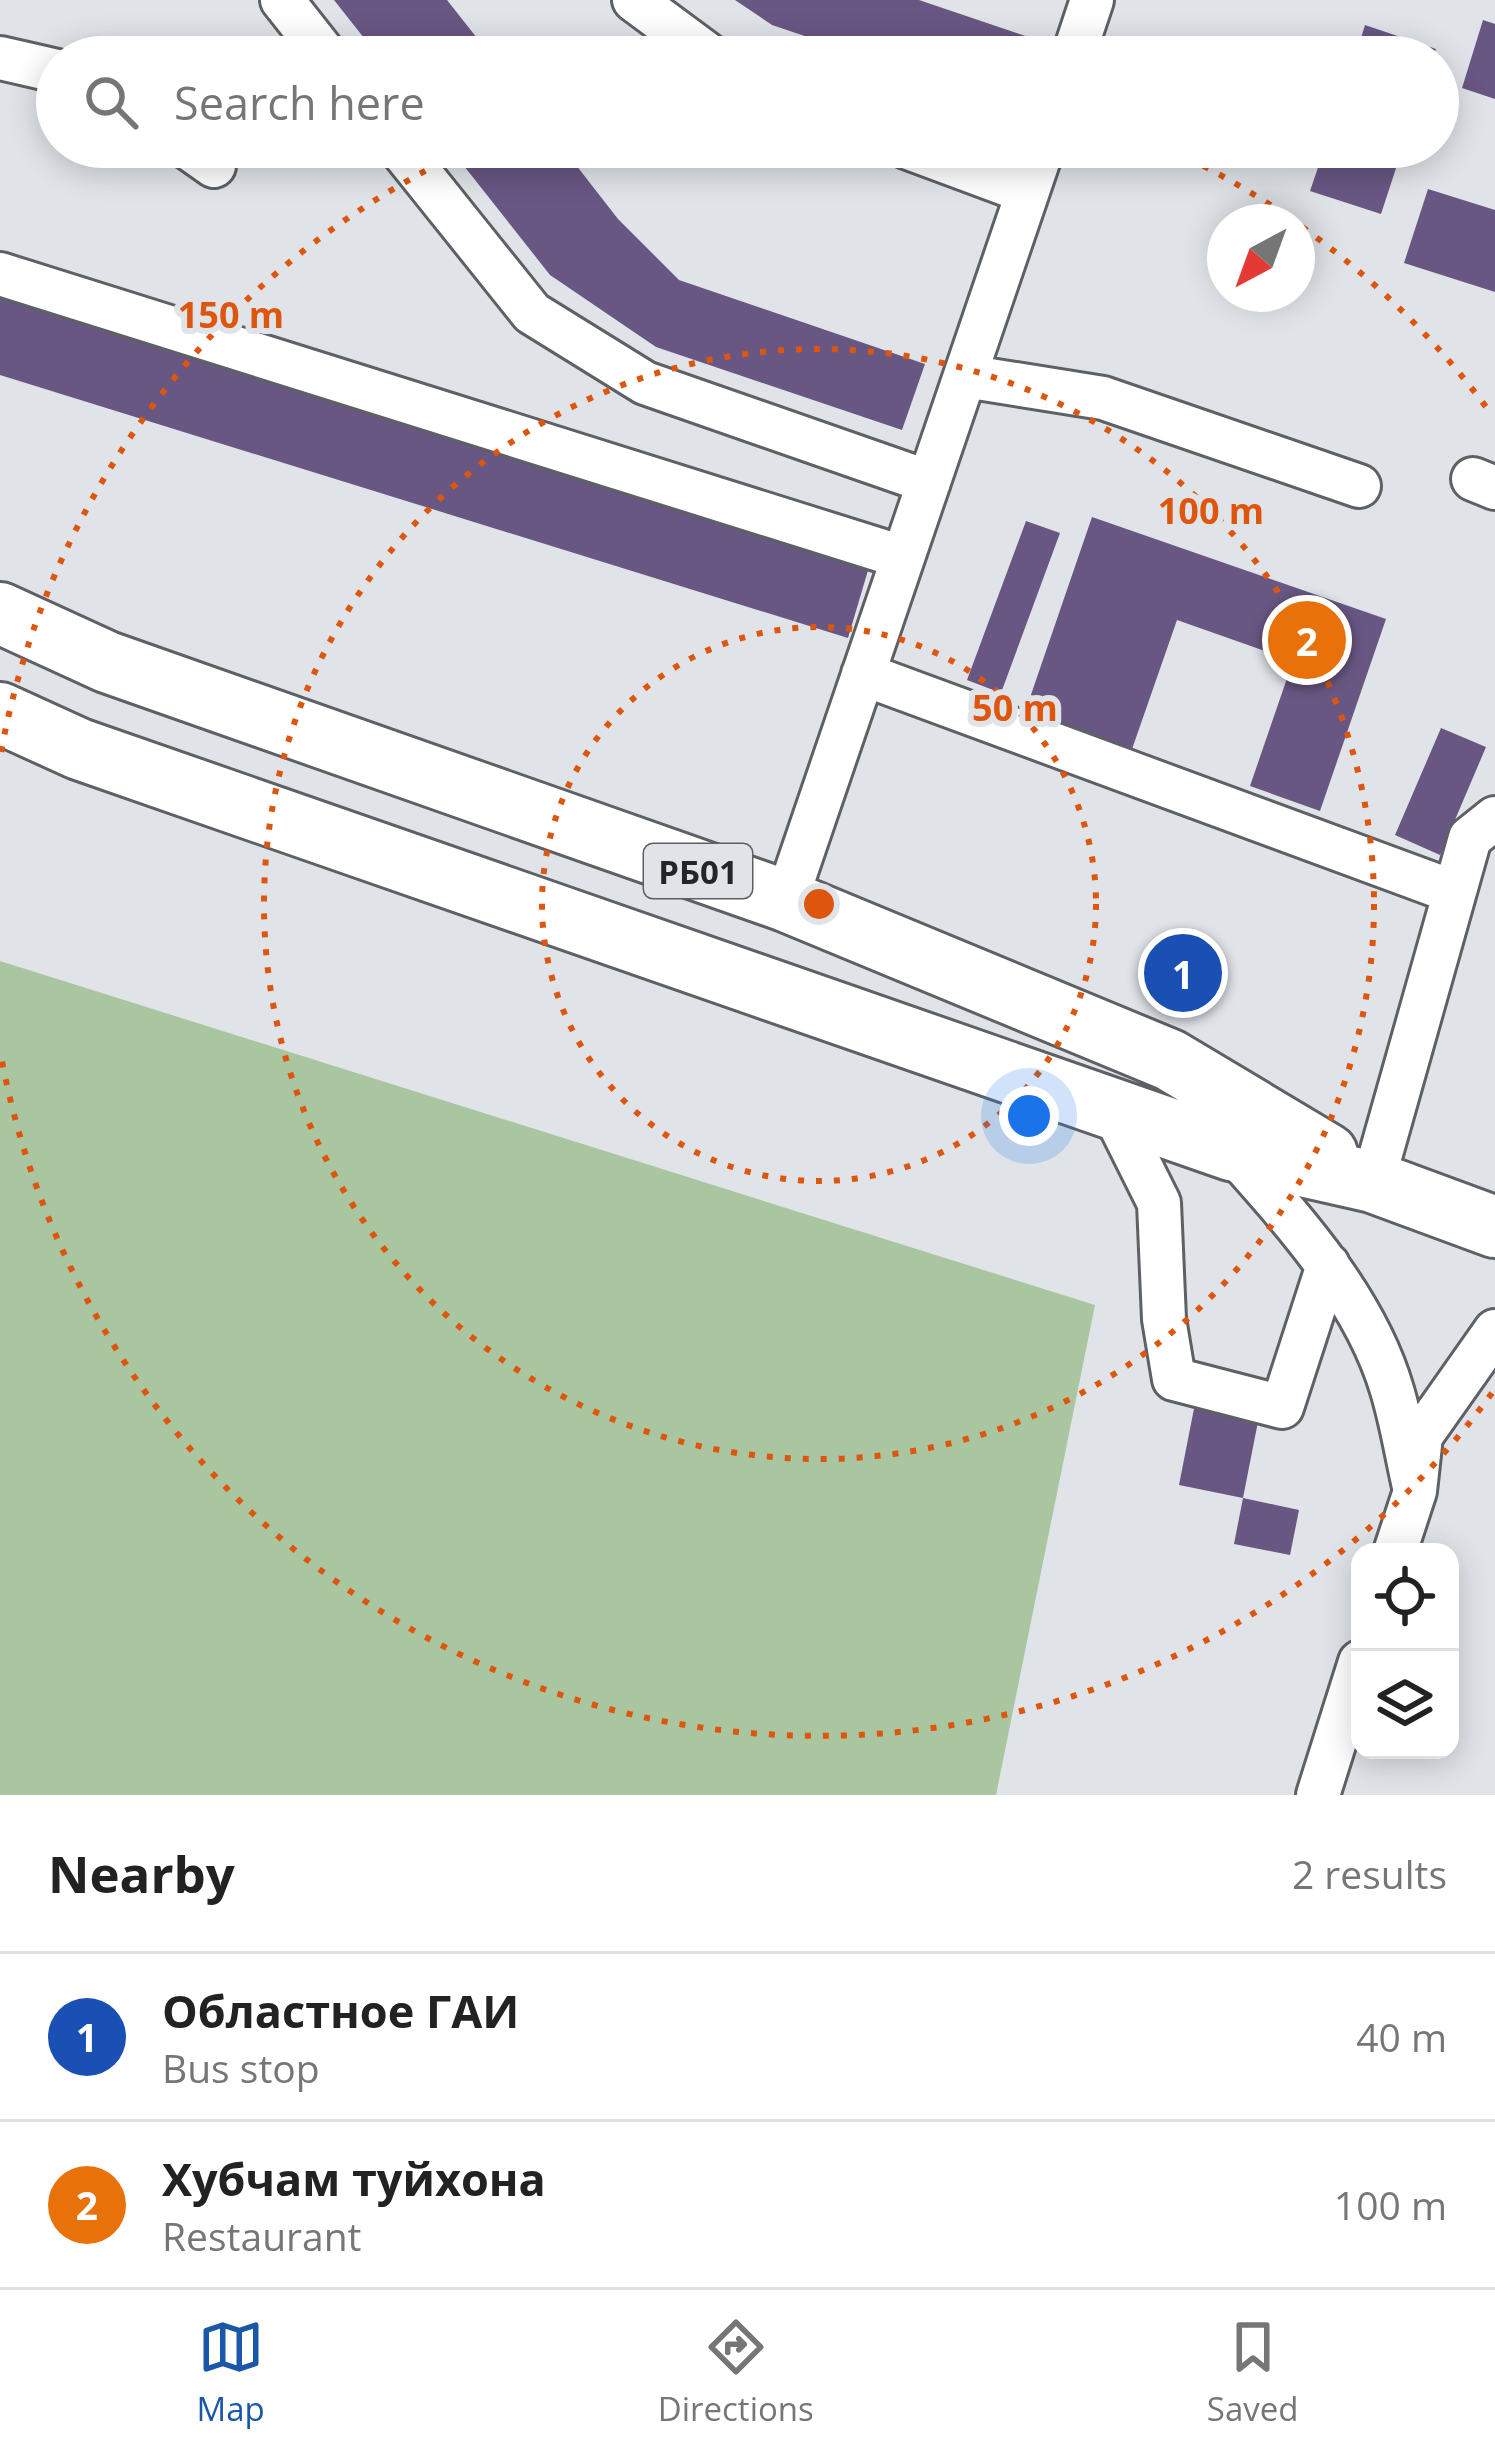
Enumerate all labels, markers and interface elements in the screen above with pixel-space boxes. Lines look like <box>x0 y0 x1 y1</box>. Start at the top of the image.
search box <box>36 36 1459 168</box>
icon: search <box>78 69 144 135</box>
text: Search here <box>174 72 425 133</box>
north arrow <box>1207 204 1315 312</box>
text: 150 m <box>178 290 284 339</box>
text: 100 m <box>1158 486 1264 535</box>
pin: 2 <box>1268 595 1346 685</box>
text: 50 m <box>972 683 1058 732</box>
road number: РБ01 <box>644 844 752 898</box>
centre of rings <box>798 883 840 925</box>
pin: 1 <box>1144 928 1222 1018</box>
your location <box>999 1086 1059 1146</box>
map controls <box>1351 1543 1459 1759</box>
button: locate <box>1351 1543 1459 1651</box>
button: layers <box>1351 1651 1459 1759</box>
text: Nearby <box>48 1838 235 1908</box>
text: 2 results <box>1292 1847 1447 1900</box>
text: Областное ГАИ <box>162 1980 519 2041</box>
text: 1 <box>76 2010 98 2063</box>
text: 40 m <box>1356 2010 1447 2063</box>
text: Bus stop <box>162 2041 320 2094</box>
text: Хубчам туйхона <box>162 2148 546 2209</box>
text: 2 <box>76 2178 98 2231</box>
text: 100 m <box>1334 2178 1447 2231</box>
text: Restaurant <box>162 2209 361 2262</box>
tab: Map <box>197 2314 265 2431</box>
tab: Directions <box>658 2314 814 2431</box>
tab: Saved <box>1207 2314 1298 2431</box>

